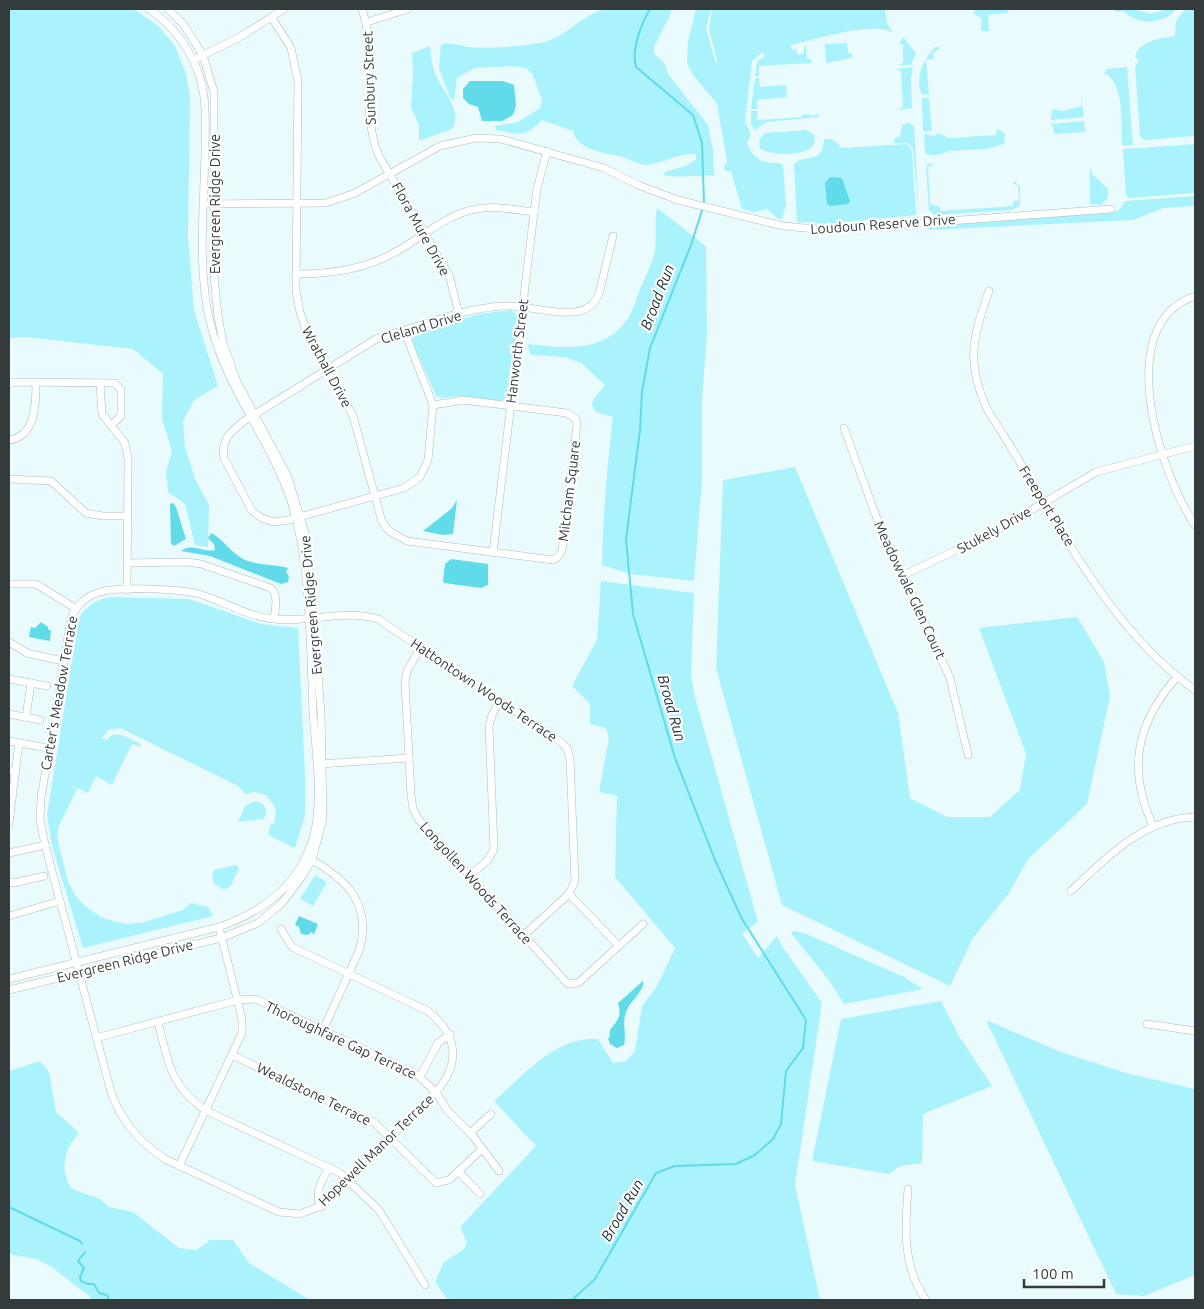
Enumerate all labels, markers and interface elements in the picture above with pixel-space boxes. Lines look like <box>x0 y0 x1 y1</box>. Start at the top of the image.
street label: Sunbury Street <box>359 30 379 125</box>
street label: Evergreen Ridge Drive <box>207 134 223 274</box>
street label: Flora Mure Drive <box>389 179 453 279</box>
street label: Loudoun Reserve Drive <box>810 211 956 237</box>
water label: Broad Run <box>637 262 677 332</box>
street label: Hanworth Street <box>503 297 531 404</box>
street label: Cleland Drive <box>379 307 463 347</box>
street label: Wrathall Drive <box>299 324 355 410</box>
street label: Mitcham Square <box>555 440 583 542</box>
street label: Freeport Place <box>1016 463 1078 549</box>
street label: Stukely Drive <box>954 503 1034 557</box>
street label: Meadowvale Glen Court <box>871 518 949 662</box>
street label: Evergreen Ridge Drive <box>297 535 325 675</box>
street label: Carter's Meadow Terrace <box>38 614 80 772</box>
street label: Hattontown Woods Terrace <box>408 635 560 745</box>
water label: Broad Run <box>654 673 690 743</box>
street label: Longollen Woods Terrace <box>417 818 535 948</box>
street label: Evergreen Ridge Drive <box>55 936 195 986</box>
street label: Thoroughfare Gap Terrace <box>263 998 419 1082</box>
street label: Wealdstone Terrace <box>254 1059 374 1129</box>
street label: Hopewell Manor Terrace <box>315 1091 437 1209</box>
water label: Broad Run <box>597 1176 647 1244</box>
scale bar <box>1024 1256 1104 1288</box>
text: 100 m <box>1032 1265 1074 1282</box>

